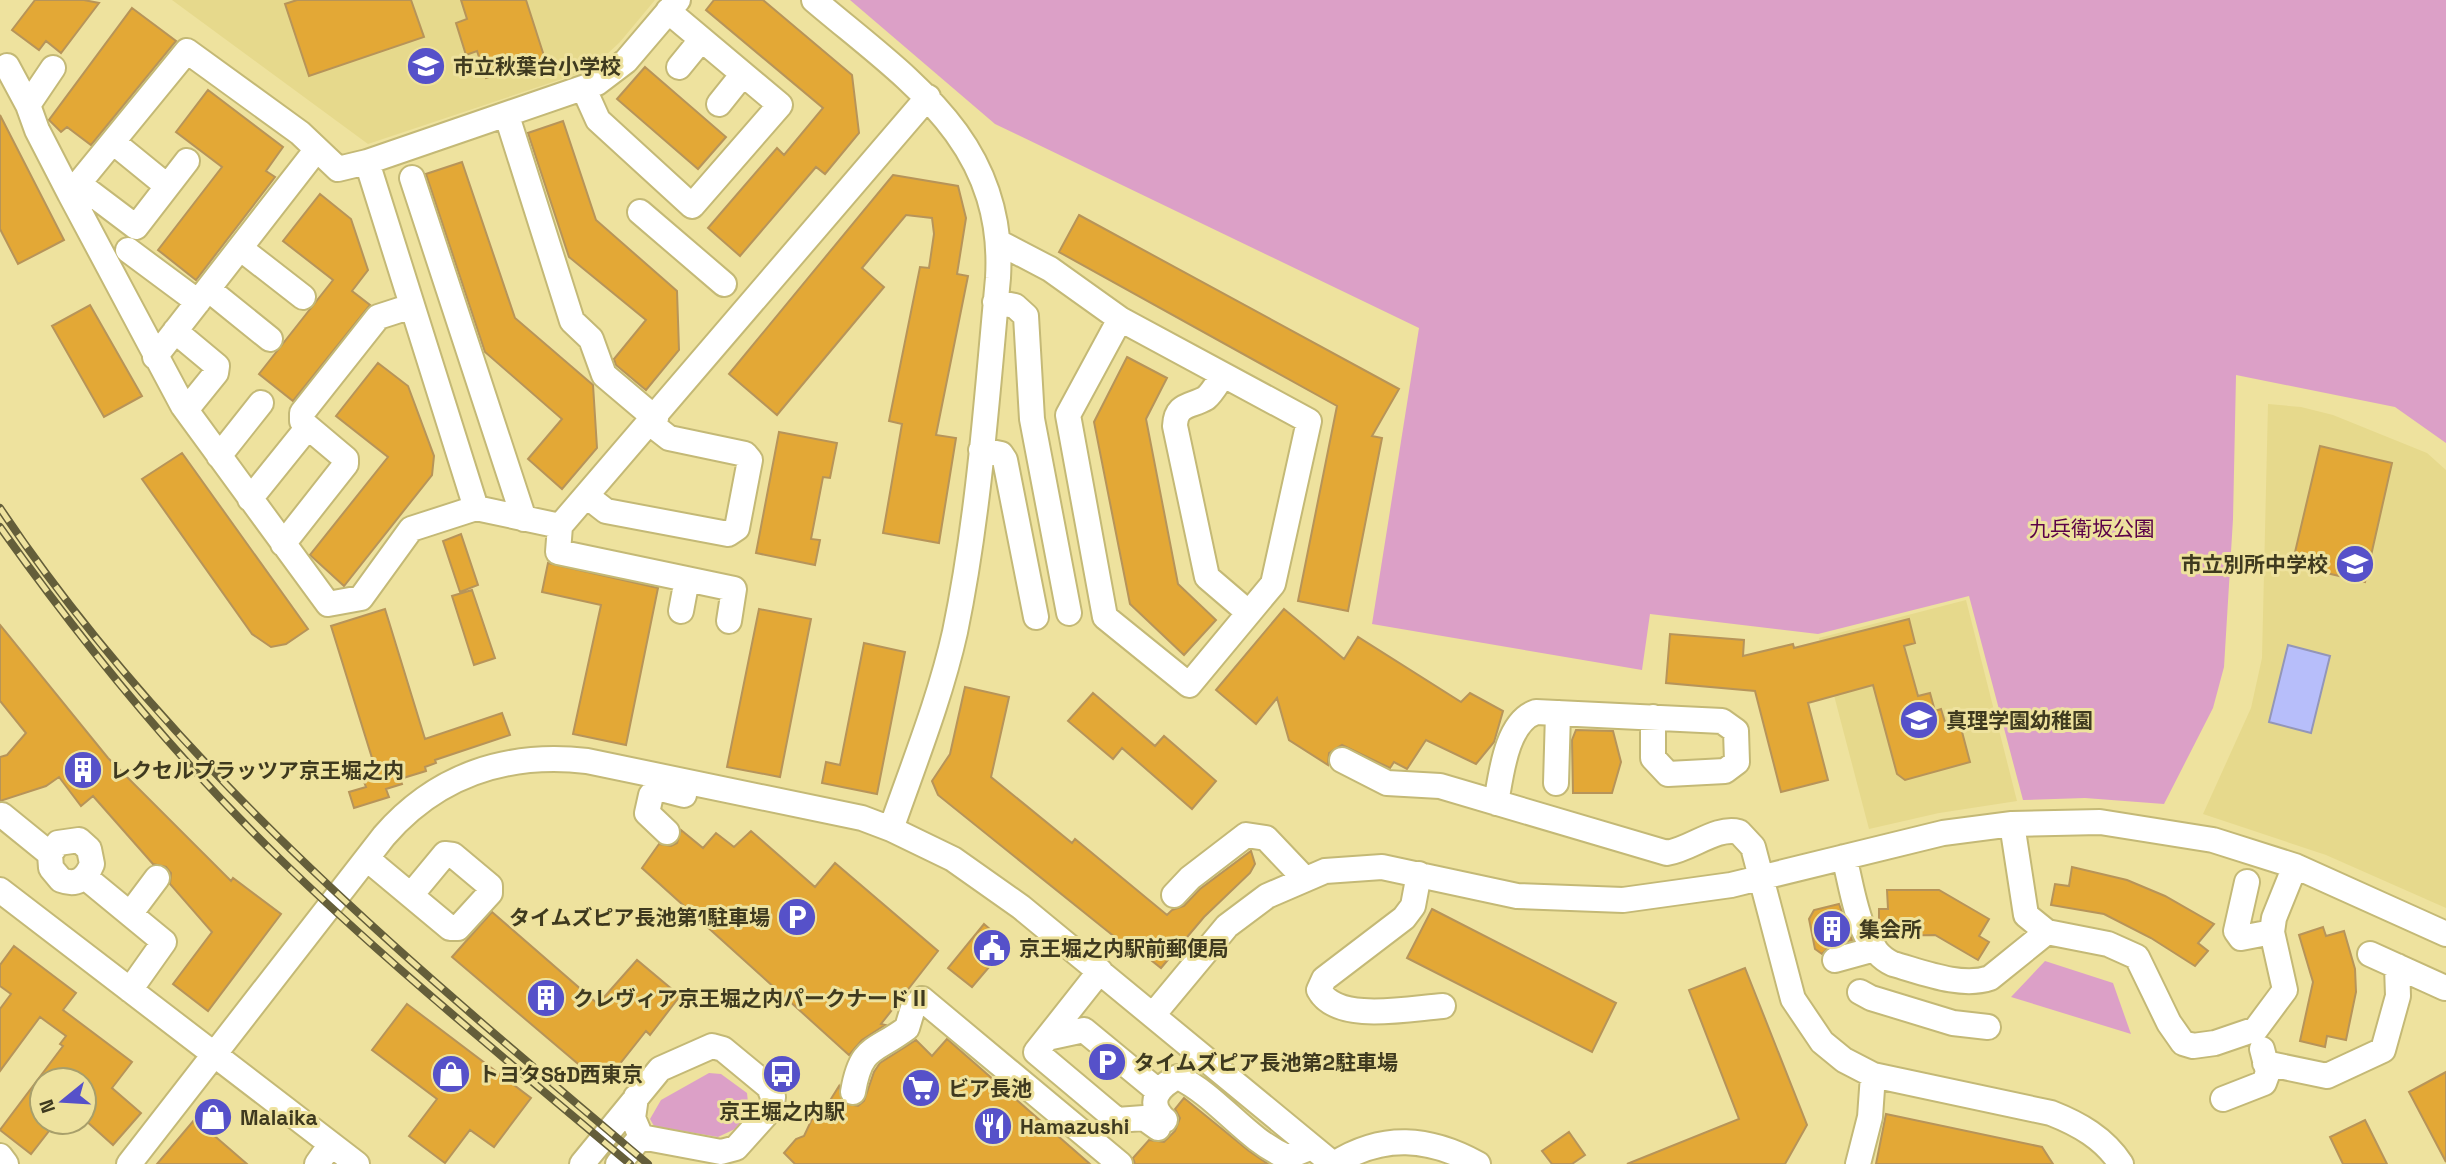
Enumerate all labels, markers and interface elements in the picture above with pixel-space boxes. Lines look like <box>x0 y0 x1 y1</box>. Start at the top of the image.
school or university icon: 市立秋葉台小学校 <box>405 45 447 87</box>
place label: 市立秋葉台小学校 <box>453 53 621 80</box>
park label: 九兵衛坂公園 <box>2029 515 2155 542</box>
school or university icon: 市立別所中学校 <box>2334 543 2376 585</box>
place label: 市立別所中学校 <box>2181 551 2328 578</box>
school or university icon: 真理学園幼稚園 <box>1898 699 1940 741</box>
place label: 真理学園幼稚園 <box>1946 707 2093 734</box>
building icon: レクセルプラッツア京王堀之内 <box>62 749 104 791</box>
place label: レクセルプラッツア京王堀之内 <box>110 757 404 784</box>
parking icon: タイムズピア長池第1駐車場 <box>776 896 818 938</box>
place label: タイムズピア長池第1駐車場 <box>509 904 770 931</box>
building icon: 集会所 <box>1811 908 1853 950</box>
place label: 集会所 <box>1859 916 1922 943</box>
public building icon: 京王堀之内駅前郵便局 <box>971 927 1013 969</box>
place label: 京王堀之内駅前郵便局 <box>1019 935 1229 962</box>
building icon: クレヴィア京王堀之内パークナードⅡ <box>525 977 567 1019</box>
place label: クレヴィア京王堀之内パークナードⅡ <box>573 985 930 1012</box>
parking icon: タイムズピア長池第2駐車場 <box>1086 1041 1128 1083</box>
place label: タイムズピア長池第2駐車場 <box>1134 1049 1398 1076</box>
shop icon: トヨタS&D西東京 <box>430 1053 472 1095</box>
bus stop icon: 京王堀之内駅 <box>761 1053 803 1095</box>
place label: トヨタS&D西東京 <box>478 1061 643 1088</box>
north arrow <box>28 1066 98 1136</box>
supermarket icon: ビア長池 <box>900 1067 942 1109</box>
place label: ビア長池 <box>948 1075 1032 1102</box>
text: N <box>33 1096 61 1116</box>
shop icon: Malaika <box>192 1096 234 1138</box>
place label: 京王堀之内駅 <box>719 1098 845 1125</box>
place label: Malaika <box>240 1104 318 1131</box>
restaurant icon: Hamazushi <box>972 1105 1014 1147</box>
place label: Hamazushi <box>1020 1113 1129 1140</box>

